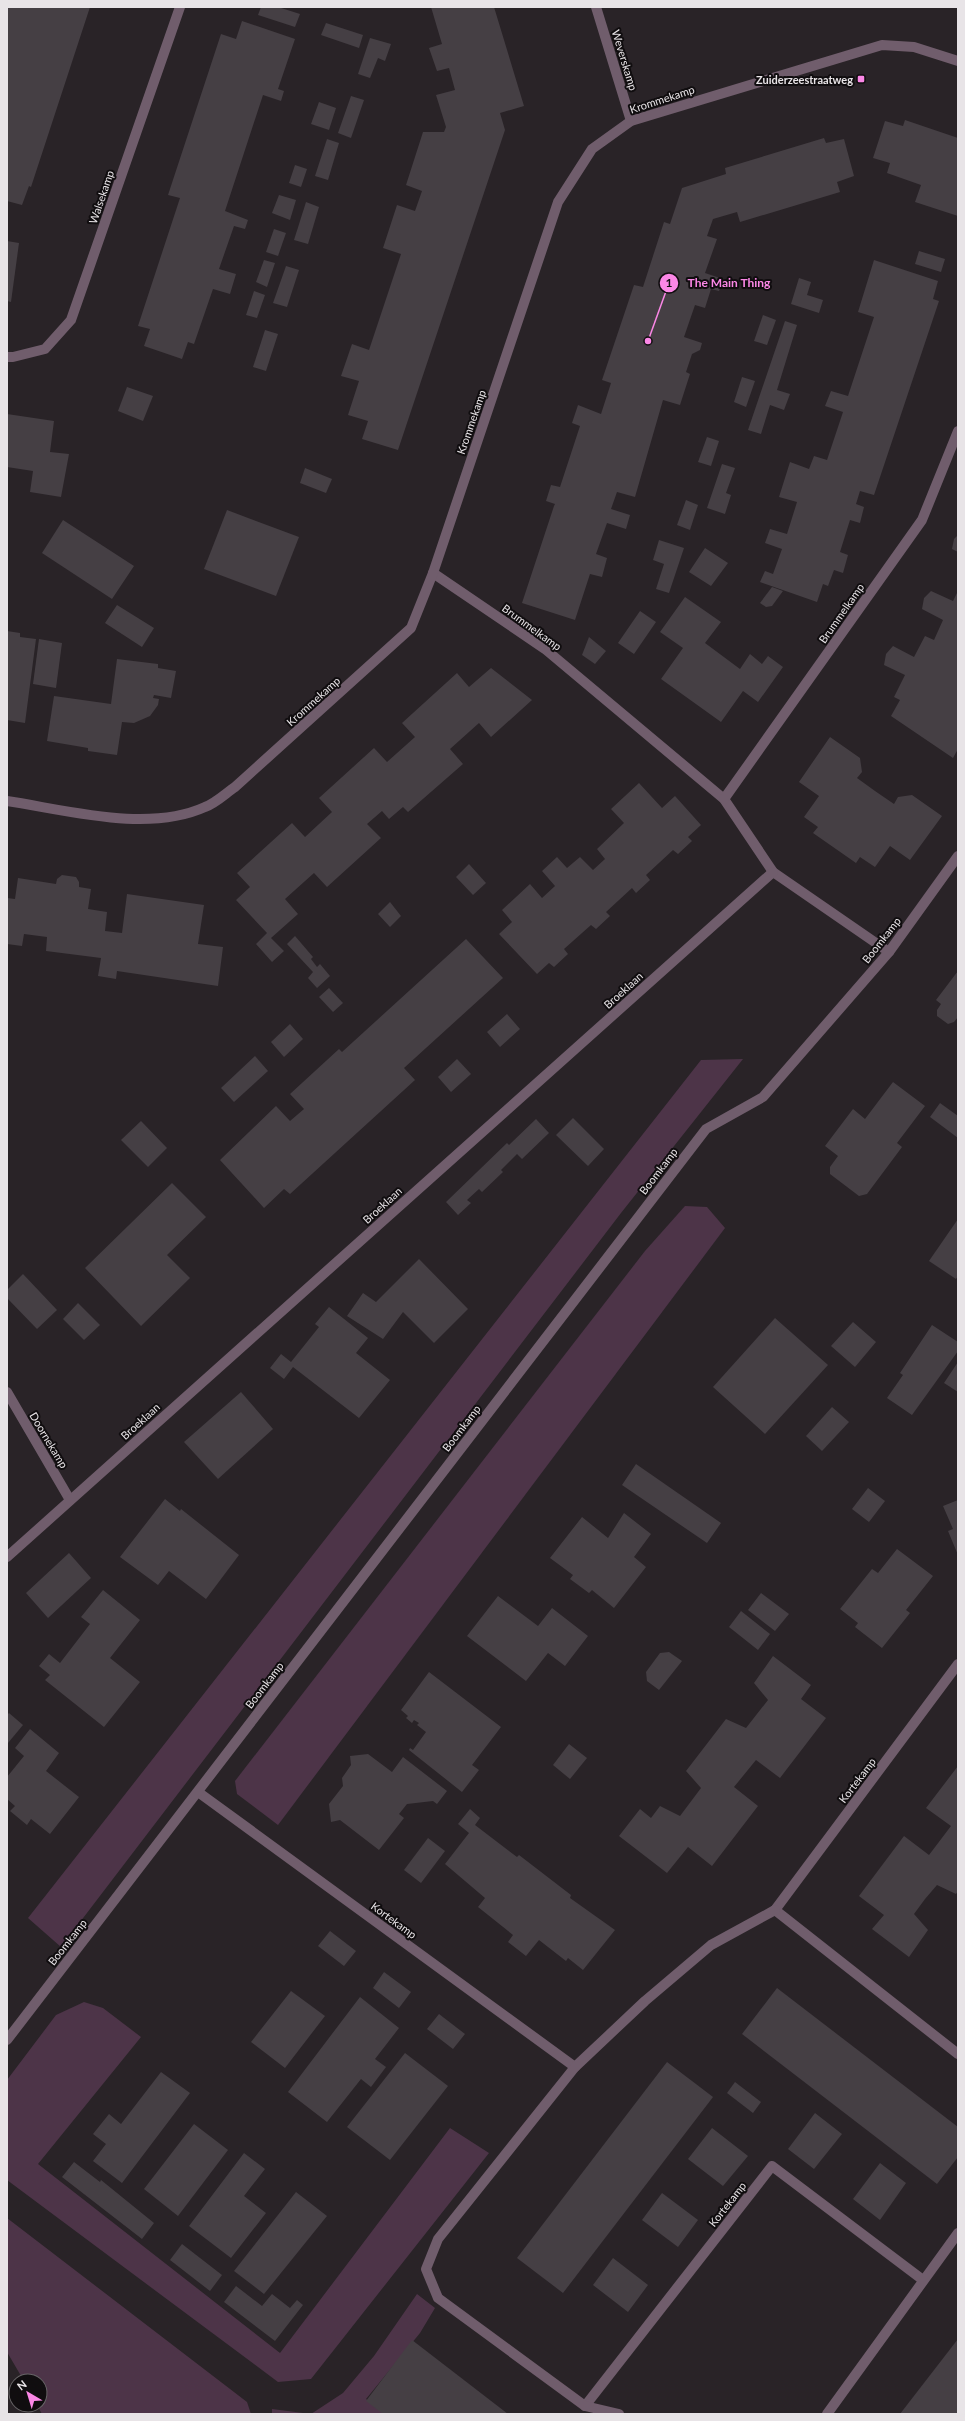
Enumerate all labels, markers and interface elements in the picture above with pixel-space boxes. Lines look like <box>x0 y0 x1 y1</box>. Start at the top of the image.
street label: Weverskamp <box>610 28 640 92</box>
place label: Zuiderzeestraatweg <box>756 73 853 86</box>
marker: Zuiderzeestraatweg <box>856 74 866 84</box>
street label: Krommekamp <box>628 82 696 116</box>
street label: Walsekamp <box>86 169 116 225</box>
callout: The Main Thing <box>659 271 778 295</box>
text: 1 <box>666 275 673 290</box>
text: The Main Thing <box>688 275 771 290</box>
street label: Krommekamp <box>454 388 488 456</box>
street label: Brummelkamp <box>816 581 866 645</box>
street label: Brummelkamp <box>500 601 564 653</box>
street label: Krommekamp <box>284 674 342 728</box>
street label: Boomkamp <box>859 914 903 966</box>
street label: Broeklaan <box>601 969 645 1011</box>
street label: Boomkamp <box>636 1145 680 1197</box>
street label: Broeklaan <box>360 1184 404 1226</box>
street label: Broeklaan <box>118 1400 162 1442</box>
street label: Boomkamp <box>439 1402 483 1454</box>
street label: Doornekamp <box>27 1410 71 1470</box>
street label: Boomkamp <box>242 1659 286 1711</box>
street label: Kortekamp <box>836 1755 878 1805</box>
street label: Kortekamp <box>369 1899 419 1941</box>
street label: Boomkamp <box>45 1916 89 1968</box>
street label: Kortekamp <box>706 2179 748 2229</box>
north arrow <box>8 2373 48 2413</box>
text: N <box>14 2377 29 2392</box>

